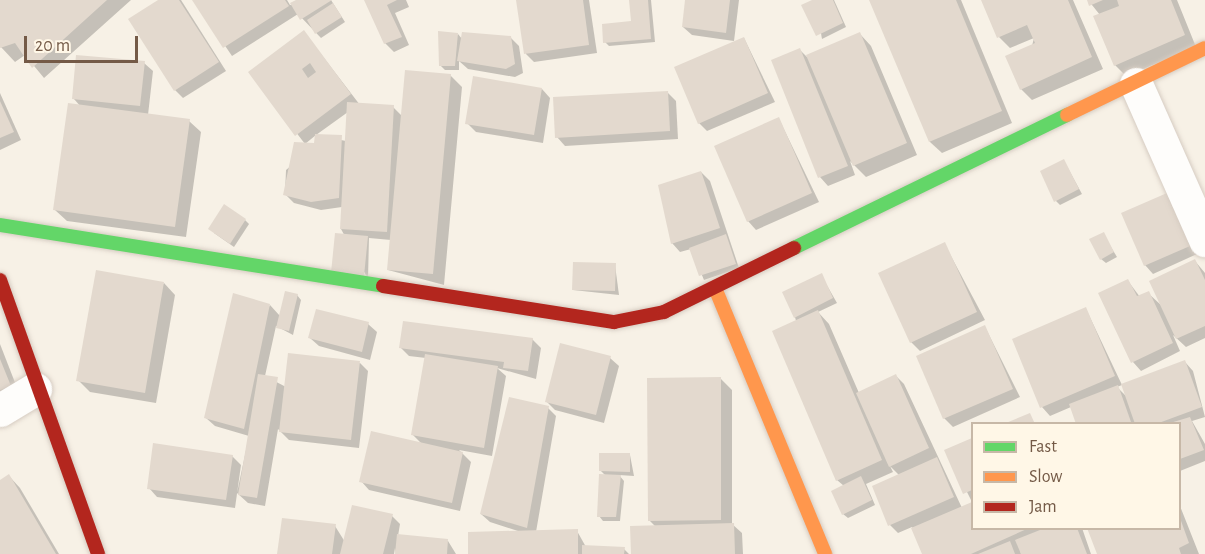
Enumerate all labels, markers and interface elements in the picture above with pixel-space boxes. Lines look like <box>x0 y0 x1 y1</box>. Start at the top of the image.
scale bar <box>27 24 141 62</box>
text: 20 m <box>35 37 70 55</box>
legend <box>971 422 1181 530</box>
text: Fast <box>1029 438 1057 456</box>
text: Slow <box>1029 468 1062 486</box>
text: Jam <box>1029 498 1057 516</box>

